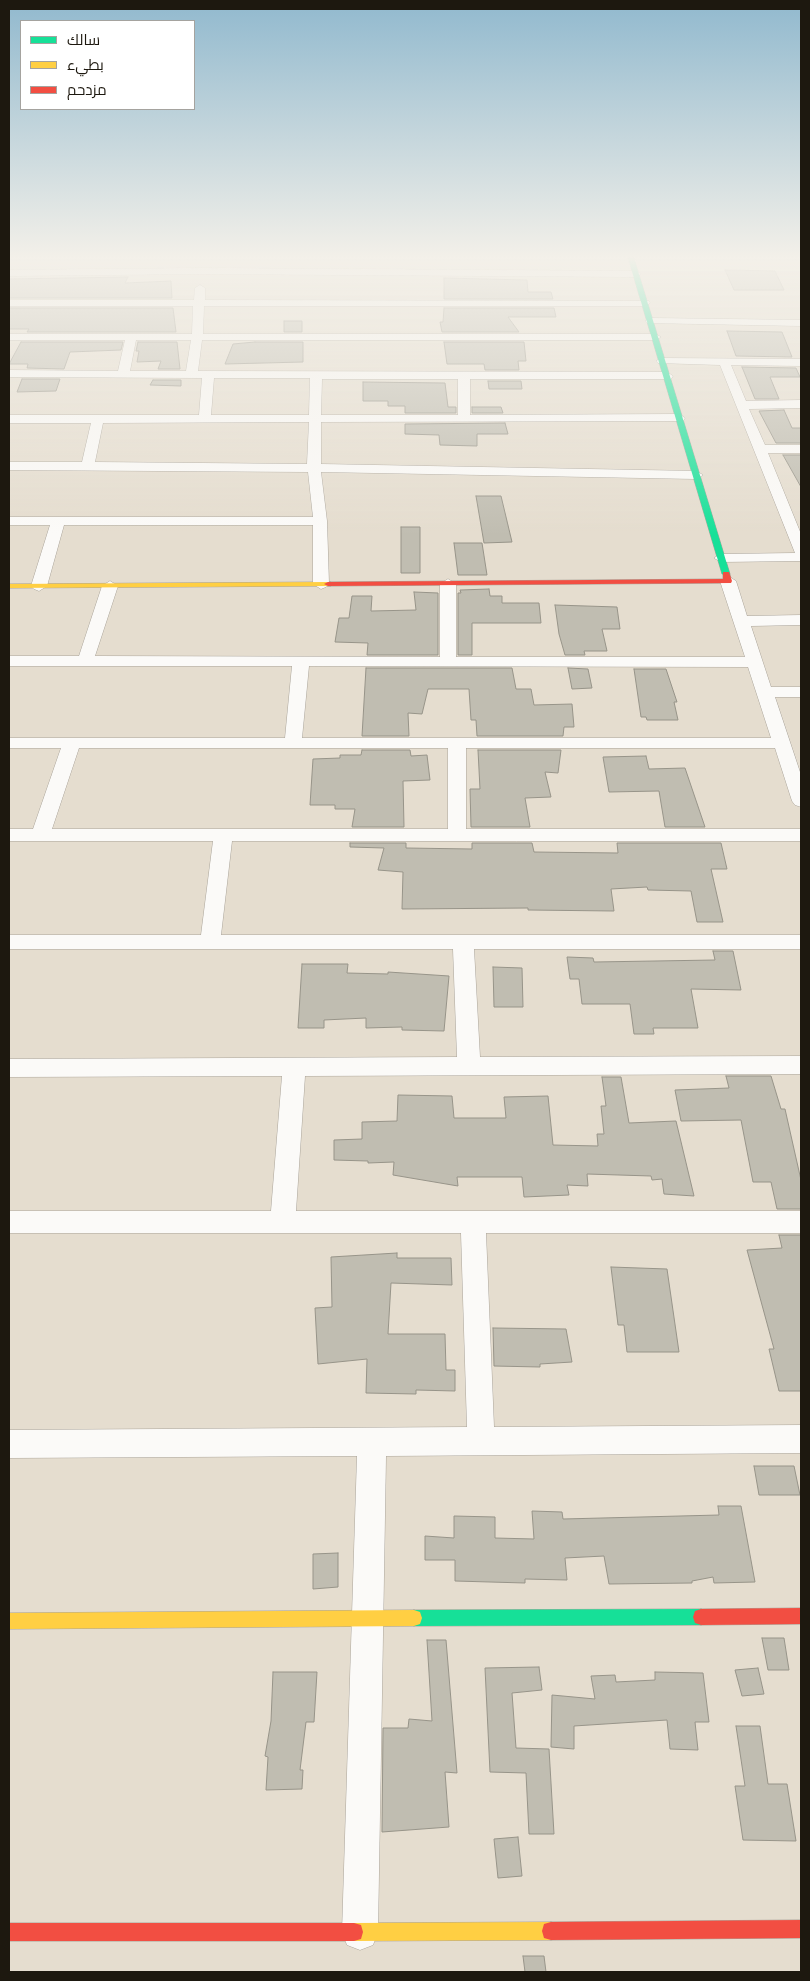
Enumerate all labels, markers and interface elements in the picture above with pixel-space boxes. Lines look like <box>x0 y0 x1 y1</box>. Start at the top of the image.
legend <box>20 20 195 110</box>
text: سالك <box>67 31 100 49</box>
text: بطيء <box>67 56 104 74</box>
text: مزدحم <box>67 81 107 99</box>

